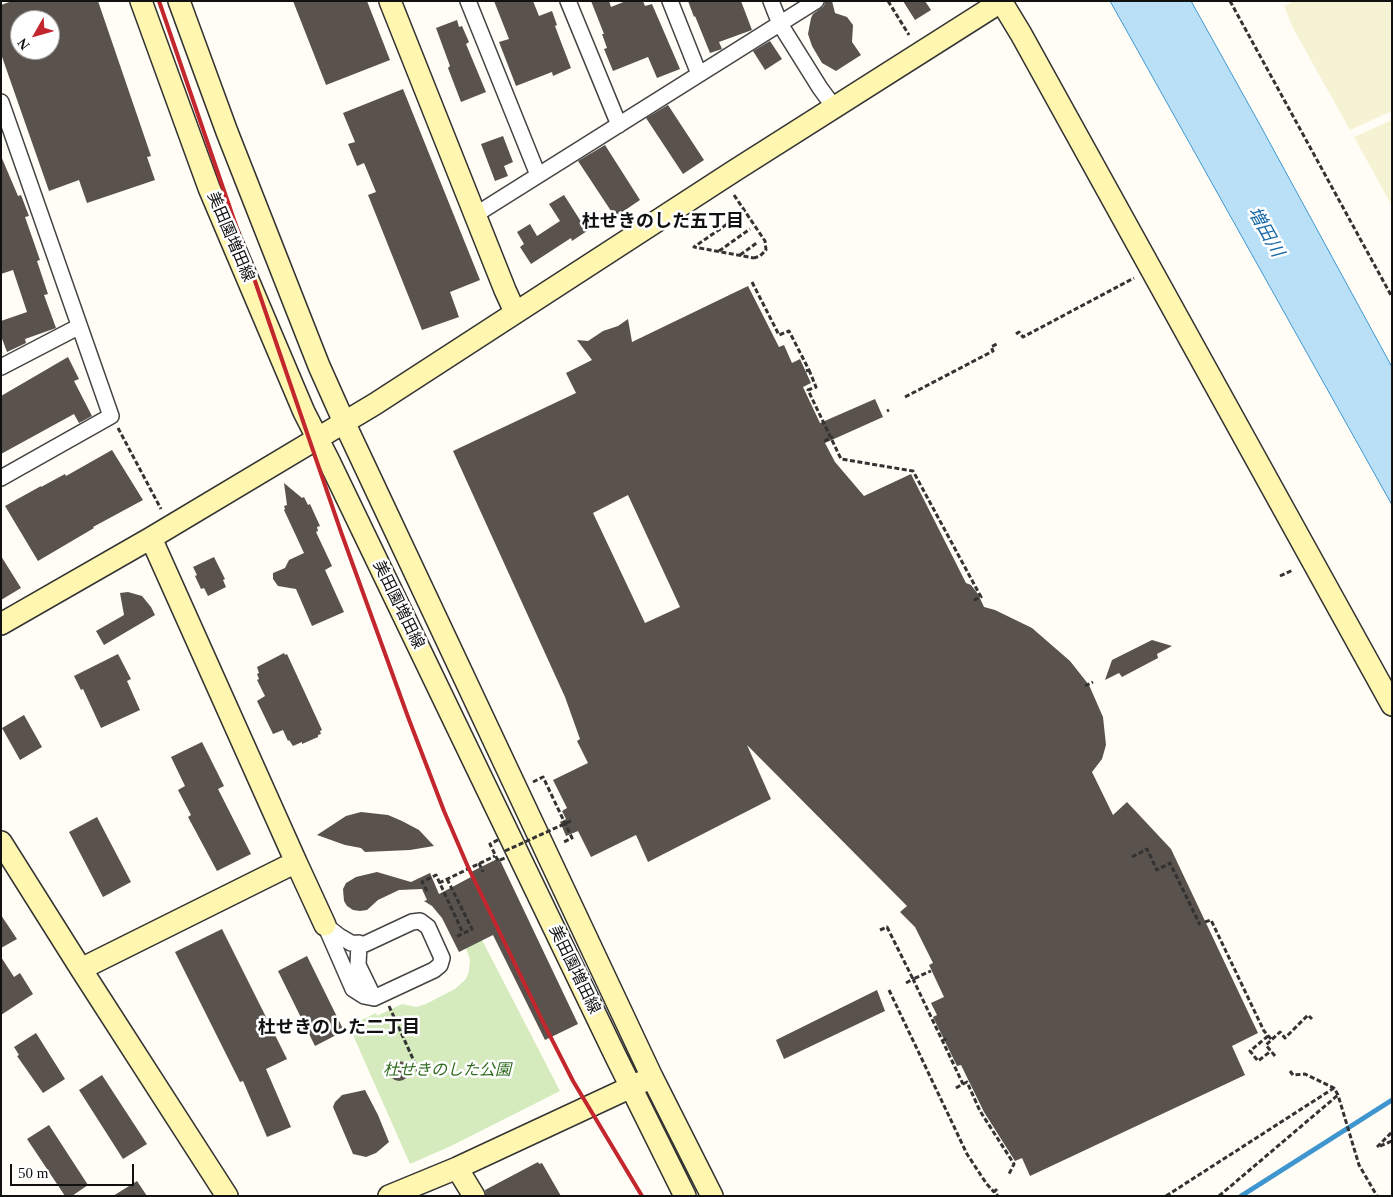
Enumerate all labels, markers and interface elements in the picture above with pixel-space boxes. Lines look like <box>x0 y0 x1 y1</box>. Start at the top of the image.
north arrow <box>10 10 60 60</box>
text: N <box>15 35 33 53</box>
street label: 美田園増田線 <box>202 189 258 285</box>
water label: 増田川 <box>1242 203 1288 261</box>
district label: 杜せきのした五丁目 <box>582 211 744 233</box>
street label: 美田園増田線 <box>368 558 428 652</box>
street label: 美田園増田線 <box>544 923 604 1017</box>
district label: 杜せきのした二丁目 <box>258 1017 420 1039</box>
park label: 杜せきのした公園 <box>383 1061 511 1081</box>
scale bar <box>12 1154 136 1186</box>
text: 50 m <box>18 1165 48 1181</box>

